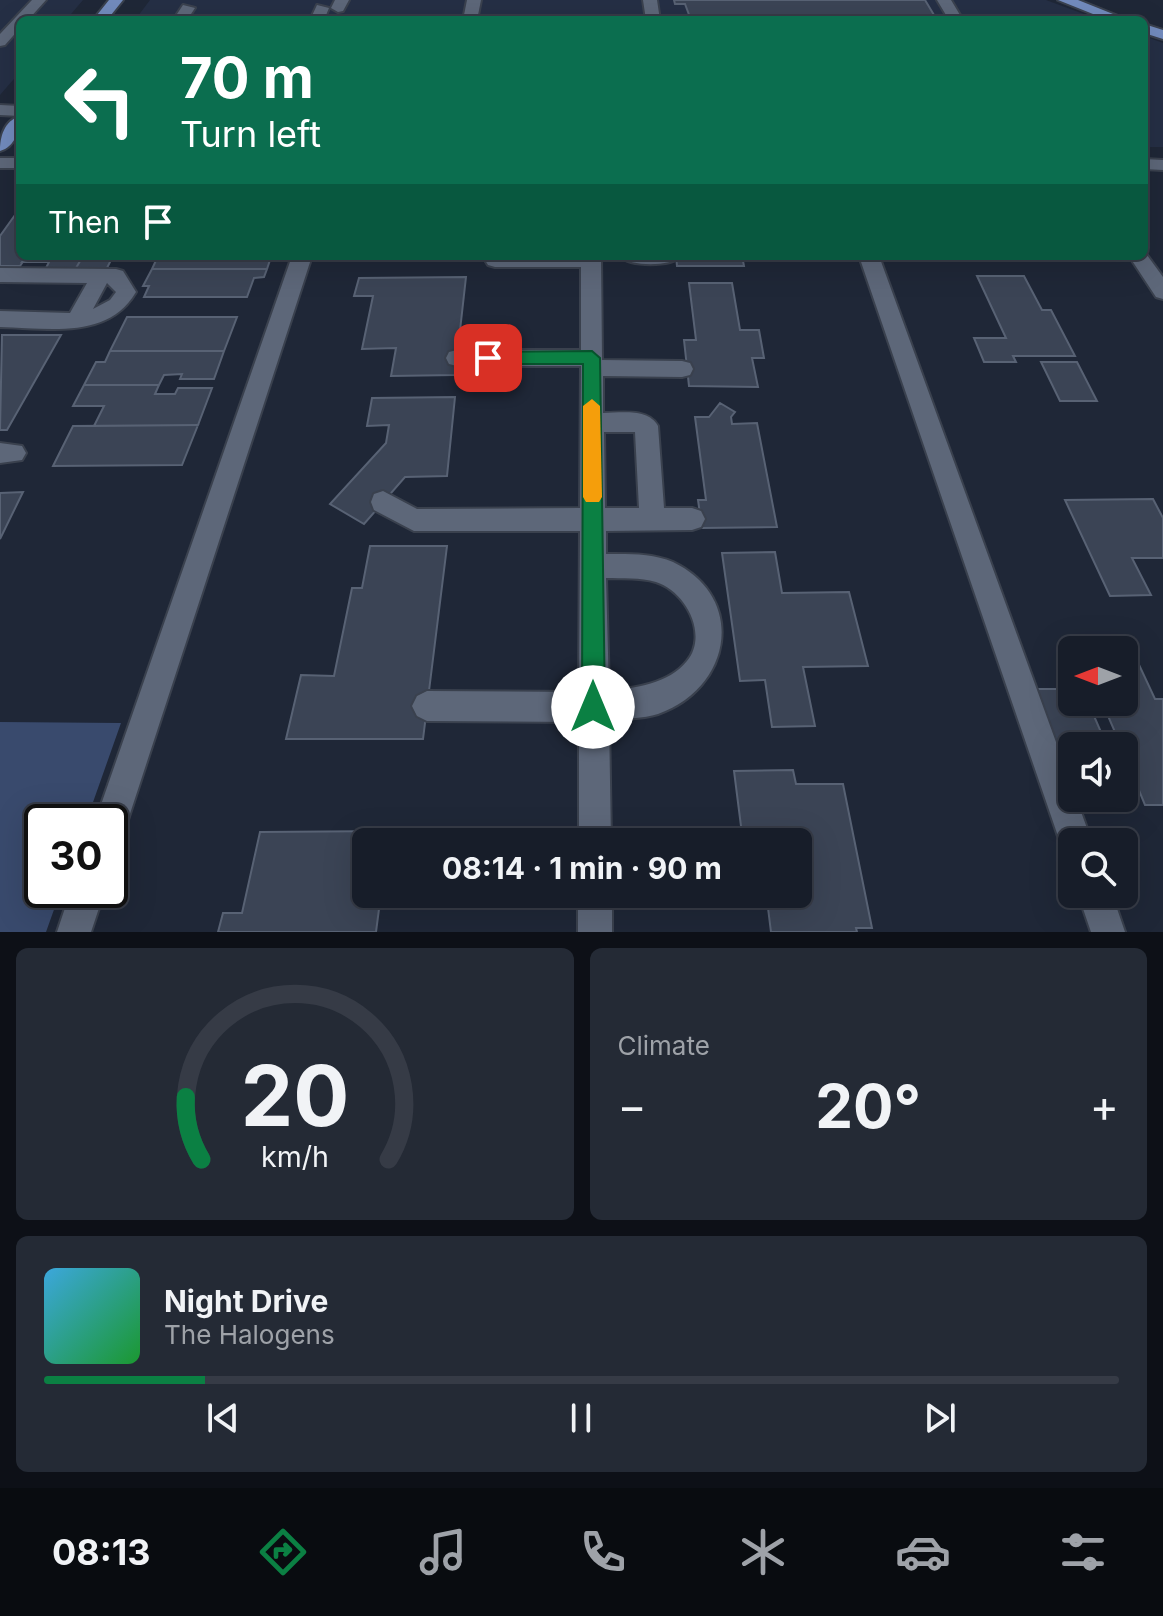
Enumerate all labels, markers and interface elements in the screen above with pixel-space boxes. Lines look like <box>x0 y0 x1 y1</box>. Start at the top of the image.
text: 70 m <box>180 44 314 112</box>
icon: left <box>48 48 152 152</box>
text: Turn left <box>180 112 321 156</box>
icon: arrive <box>136 200 180 244</box>
text: Then <box>48 204 120 240</box>
pin <box>454 324 522 392</box>
icon: arrive <box>466 336 510 380</box>
north arrow <box>1058 636 1138 716</box>
map controls <box>1058 636 1138 908</box>
position arrow <box>551 665 635 749</box>
button: sound <box>1058 732 1138 812</box>
speed limit sign: 30 <box>24 804 128 908</box>
button: search <box>1058 828 1138 908</box>
text: 08:14 · 1 min · 90 m <box>442 850 722 886</box>
text: Climate <box>618 1030 710 1061</box>
text: 20 <box>241 1045 349 1146</box>
text: 20° <box>815 1070 921 1142</box>
text: − <box>618 1079 647 1133</box>
text: + <box>1090 1079 1119 1133</box>
text: km/h <box>261 1139 329 1174</box>
text: Night Drive <box>164 1283 328 1319</box>
text: The Halogens <box>164 1319 335 1350</box>
icon: previous <box>201 1396 245 1440</box>
icon: pause <box>559 1396 603 1440</box>
icon: next <box>918 1396 962 1440</box>
icon: directions <box>255 1524 311 1580</box>
icon: music <box>415 1524 471 1580</box>
icon: phone <box>575 1524 631 1580</box>
icon: climate <box>735 1524 791 1580</box>
icon: car <box>895 1524 951 1580</box>
icon: filters <box>1055 1524 1111 1580</box>
text: 08:13 <box>52 1530 151 1574</box>

